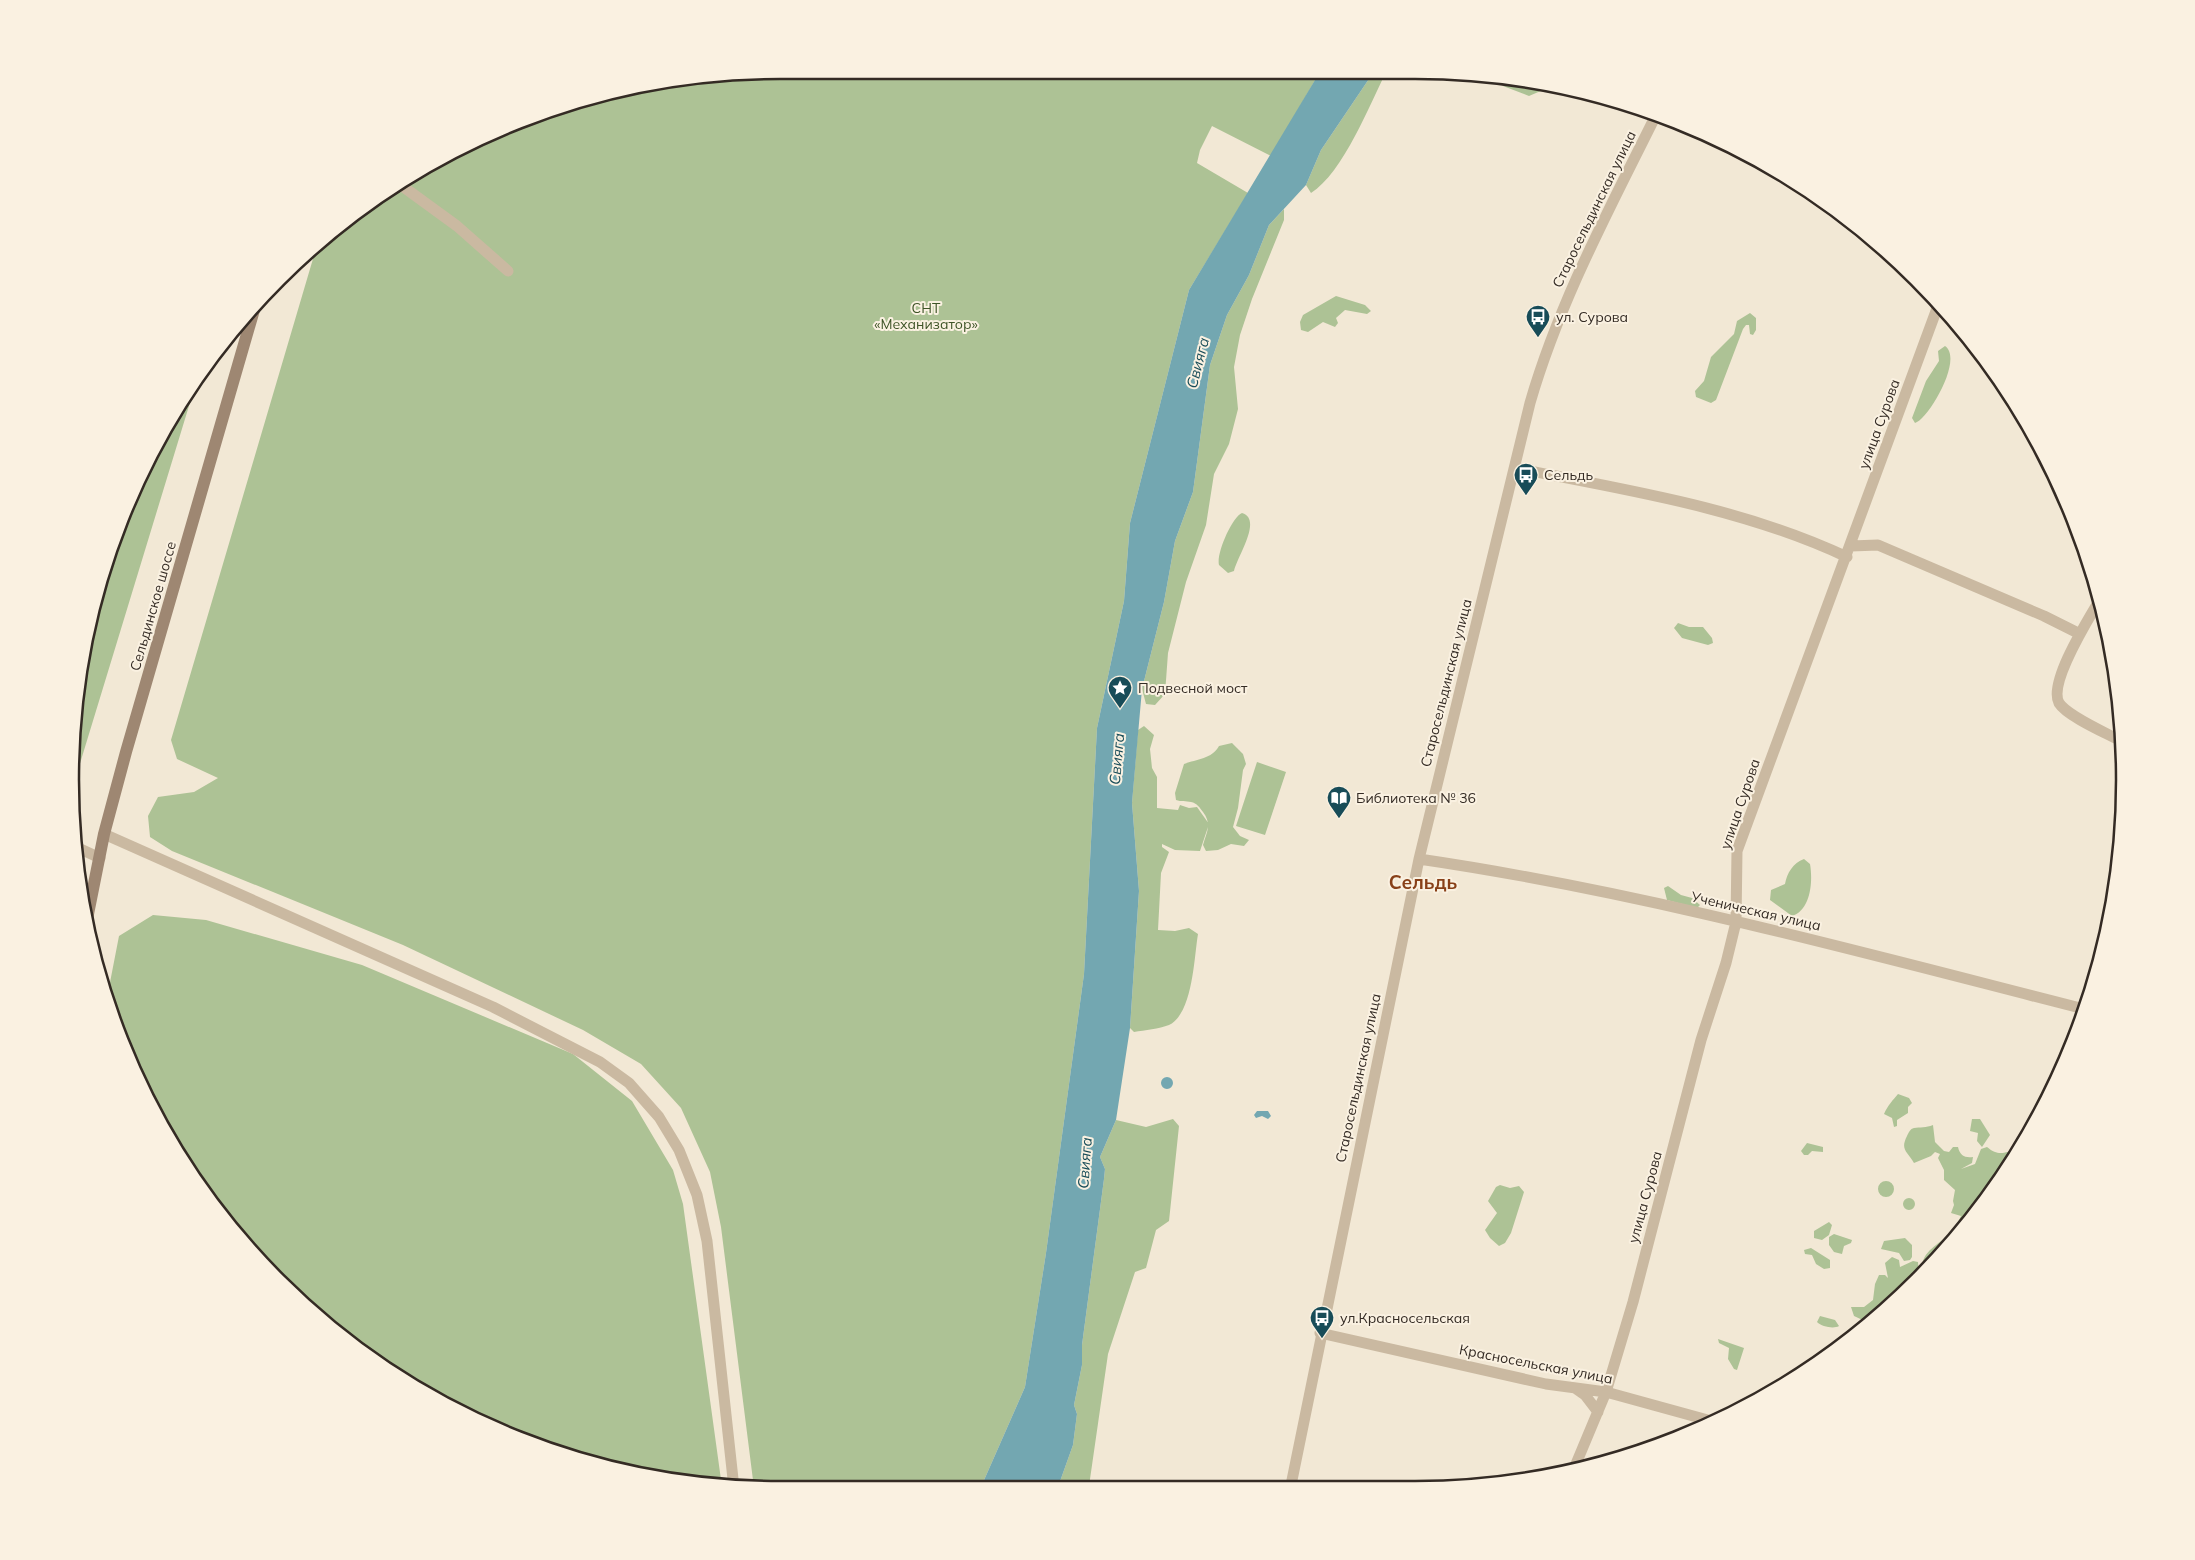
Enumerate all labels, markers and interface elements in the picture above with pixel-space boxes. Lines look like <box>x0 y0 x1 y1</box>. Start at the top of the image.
street label: Старосельдинская улица <box>1548 128 1640 290</box>
park label: СНТ «Механизатор» <box>874 299 978 333</box>
bus stop icon: ул. Сурова <box>1525 304 1551 338</box>
place label: ул. Сурова <box>1556 308 1628 326</box>
water label: Свияга <box>1182 336 1213 390</box>
street label: улица Сурова <box>1854 377 1904 471</box>
bus stop icon: Сельдь <box>1513 462 1539 496</box>
place label: Сельдь <box>1544 466 1594 484</box>
street label: Сельдинское шоссе <box>126 539 180 673</box>
street label: Старосельдинская улица <box>1416 597 1476 769</box>
place icon: Подвесной мост <box>1107 675 1133 709</box>
place label: Подвесной мост <box>1138 679 1248 697</box>
water label: Свияга <box>1105 732 1128 785</box>
street label: улица Сурова <box>1716 756 1764 852</box>
library icon: Библиотека № 36 <box>1326 785 1352 819</box>
place label: Библиотека № 36 <box>1356 789 1476 807</box>
district label: Сельдь <box>1389 870 1458 894</box>
street label: Ученическая улица <box>1688 887 1823 935</box>
street label: Старосельдинская улица <box>1331 992 1385 1164</box>
water label: Свияга <box>1073 1137 1096 1189</box>
street label: улица Сурова <box>1624 1149 1666 1245</box>
bus stop icon: ул.Красносельская <box>1309 1305 1335 1339</box>
place label: ул.Красносельская <box>1340 1309 1470 1327</box>
street label: Красносельская улица <box>1458 1340 1614 1388</box>

